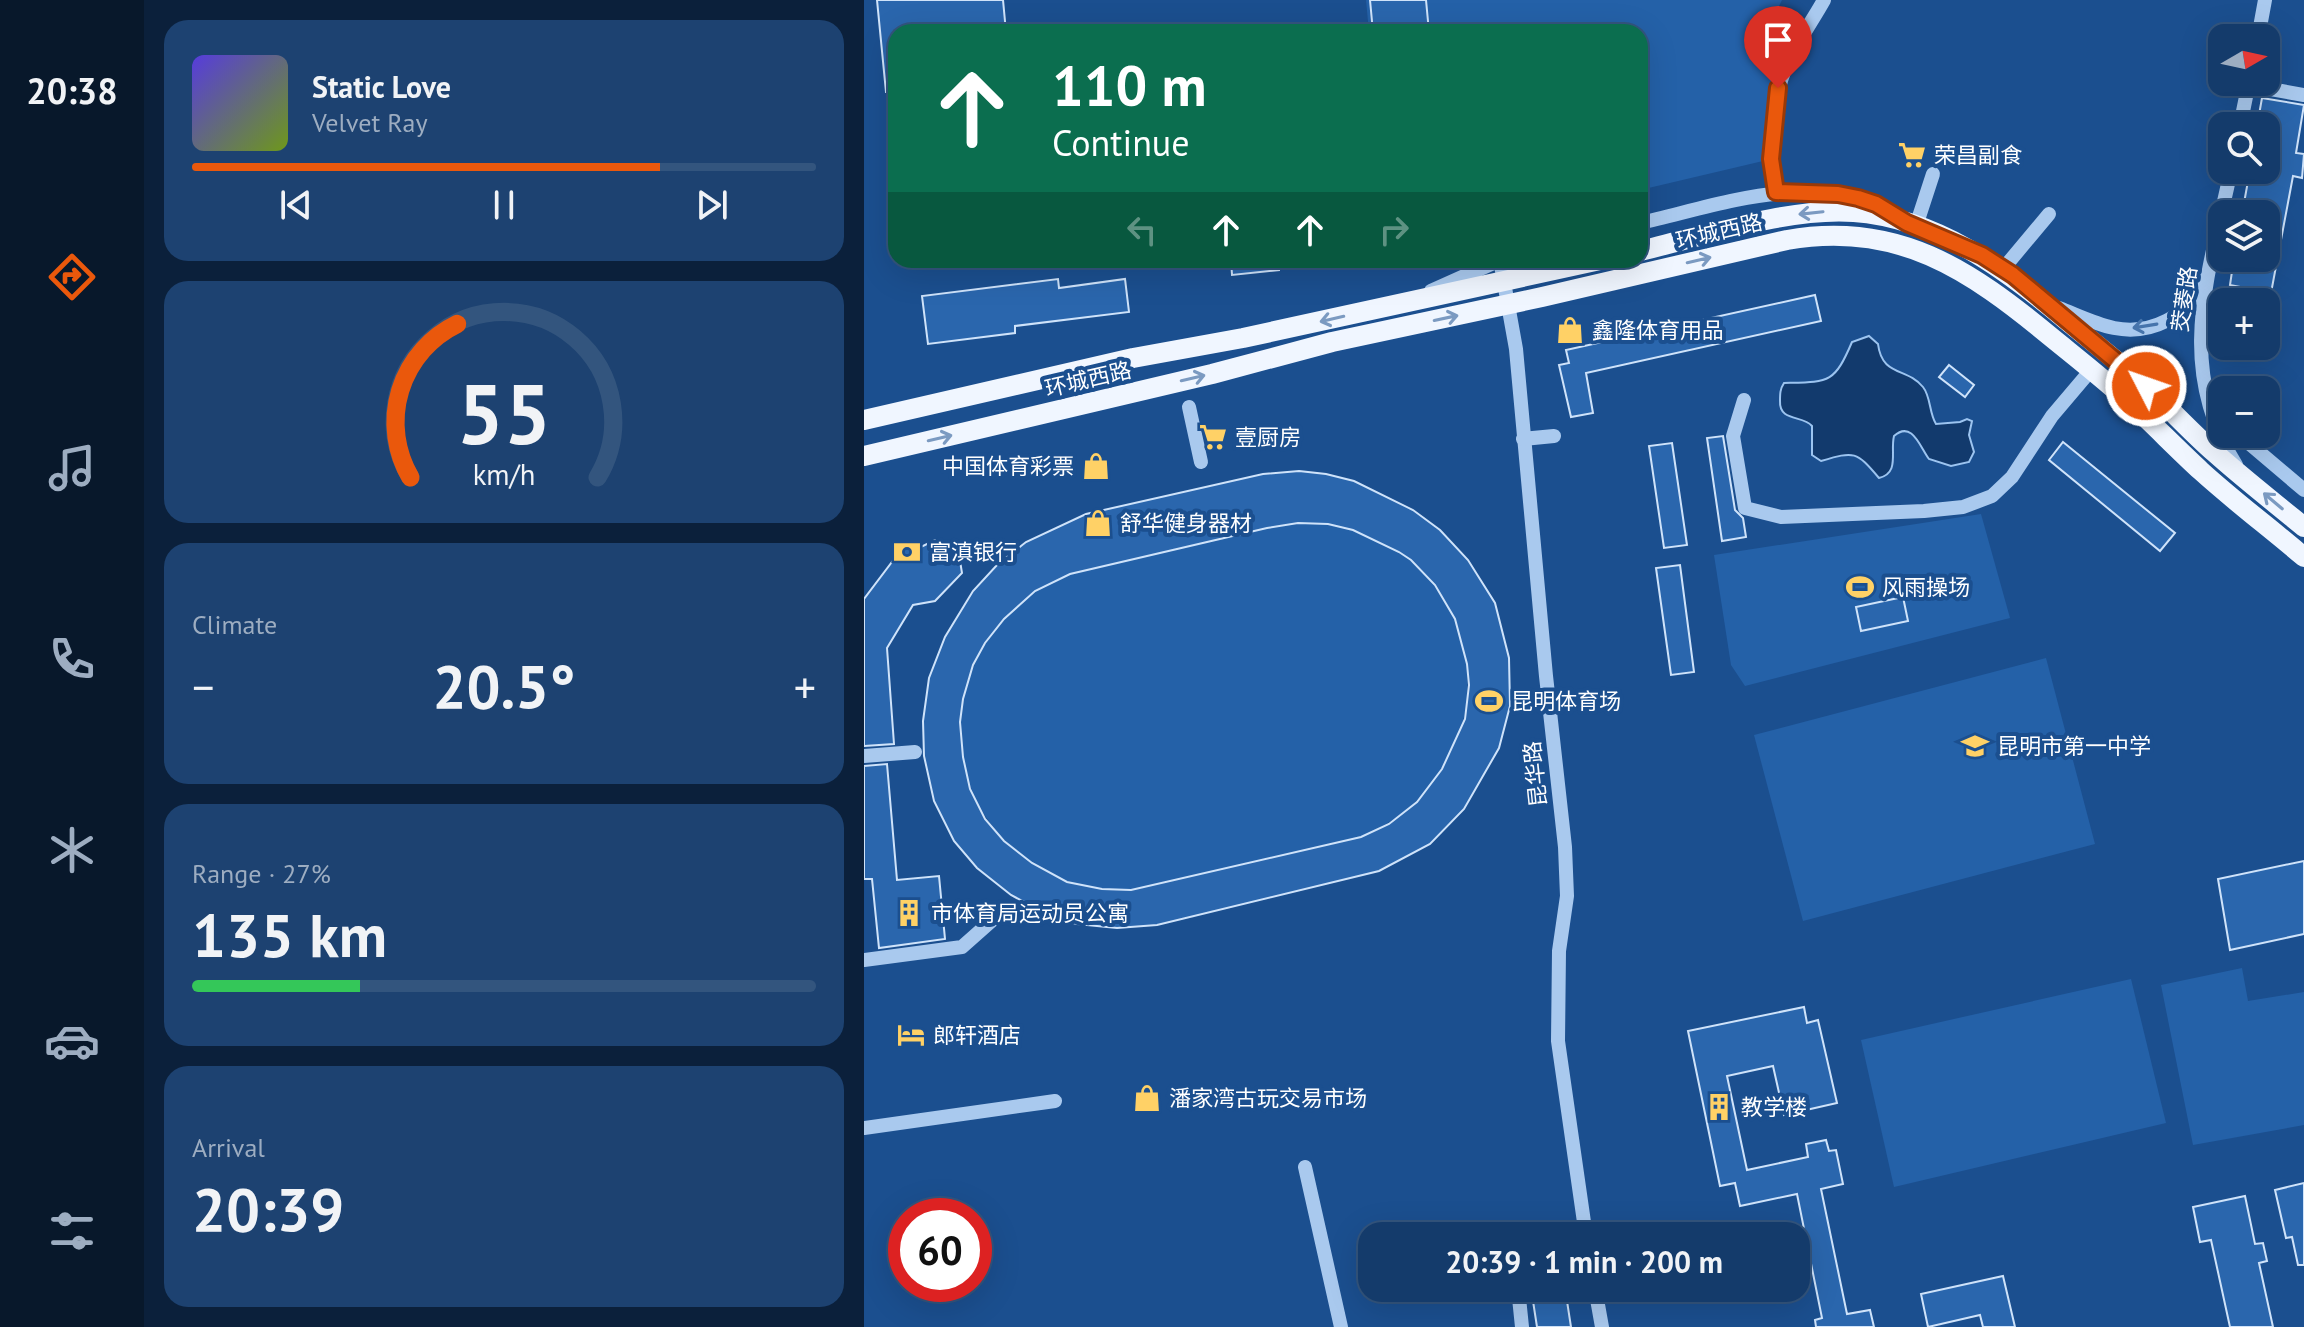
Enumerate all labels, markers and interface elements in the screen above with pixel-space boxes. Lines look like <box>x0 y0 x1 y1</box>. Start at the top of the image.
pin <box>1744 6 1812 88</box>
icon: arrive <box>1756 18 1800 62</box>
north arrow <box>2208 24 2280 96</box>
map controls <box>2208 24 2280 448</box>
text: 110 m <box>1052 49 1207 121</box>
icon: ahead <box>920 56 1024 160</box>
text: 20:38 <box>26 67 118 114</box>
text: Static Love <box>312 67 451 106</box>
text: Velvet Ray <box>312 106 428 139</box>
button: search <box>2208 112 2280 184</box>
text: Continue <box>1052 119 1190 166</box>
supermarket icon: 荣昌副食 <box>1897 140 1927 170</box>
place label: 荣昌副食 <box>1934 141 2022 169</box>
icon: previous <box>274 183 318 227</box>
icon: pause <box>482 183 526 227</box>
icon: next <box>690 183 734 227</box>
button: layers <box>2208 200 2280 272</box>
one-way arrow <box>1798 206 1825 221</box>
street label: 环城西路 <box>1673 207 1765 255</box>
icon: left <box>1120 208 1164 252</box>
icon: ahead <box>1204 208 1248 252</box>
icon: ahead <box>1288 208 1332 252</box>
icon: right <box>1372 208 1416 252</box>
icon: directions <box>44 249 100 305</box>
one-way arrow <box>1686 252 1712 267</box>
street label: 茭菱路 <box>2166 264 2202 334</box>
button: + <box>2208 288 2280 360</box>
one-way arrow <box>1432 310 1458 325</box>
one-way arrow <box>1320 312 1346 327</box>
shop icon: 鑫隆体育用品 <box>1555 315 1585 345</box>
place label: 鑫隆体育用品 <box>1592 316 1724 344</box>
one-way arrow <box>2133 320 2158 335</box>
position arrow <box>2104 344 2188 428</box>
street label: 环城西路 <box>1042 355 1134 403</box>
text: 55 <box>457 359 551 467</box>
one-way arrow <box>1180 370 1205 385</box>
button: − <box>2208 376 2280 448</box>
supermarket icon: 壹厨房 <box>1198 422 1228 452</box>
place label: 壹厨房 <box>1235 423 1301 451</box>
one-way arrow <box>927 430 952 445</box>
icon: music <box>44 440 100 496</box>
shop icon: 中国体育彩票 <box>1081 451 1111 481</box>
place label: 中国体育彩票 <box>942 452 1074 480</box>
text: km/h <box>473 456 535 493</box>
one-way arrow <box>2263 492 2284 510</box>
shop icon: 舒华健身器材 <box>1083 508 1113 538</box>
place label: 舒华健身器材 <box>1120 509 1252 537</box>
bank icon: 富滇银行 <box>892 537 922 567</box>
place label: 富滇银行 <box>929 538 1017 566</box>
sports icon: 风雨操场 <box>1845 572 1875 602</box>
place label: 风雨操场 <box>1882 573 1970 601</box>
text: Climate <box>192 608 277 641</box>
icon: phone <box>44 631 100 687</box>
text: 20.5° <box>432 647 576 725</box>
text: − <box>192 658 214 715</box>
text: + <box>794 658 816 715</box>
sports icon: 昆明体育场 <box>1474 686 1504 716</box>
place label: 昆明体育场 <box>1511 687 1621 715</box>
school or university icon: 昆明市第一中学 <box>1960 731 1990 761</box>
place label: 昆明市第一中学 <box>1997 732 2151 760</box>
street label: 昆华路 <box>1518 740 1552 808</box>
icon: climate <box>44 822 100 878</box>
text: Range · 27% <box>192 857 331 890</box>
text: 135 km <box>192 896 387 974</box>
building icon: 市体育局运动员公寓 <box>894 898 924 928</box>
place label: 市体育局运动员公寓 <box>931 899 1129 927</box>
icon: car <box>44 1013 100 1069</box>
hotel icon: 郎轩酒店 <box>896 1020 926 1050</box>
place label: 郎轩酒店 <box>933 1021 1021 1049</box>
shop icon: 潘家湾古玩交易市场 <box>1132 1083 1162 1113</box>
place label: 潘家湾古玩交易市场 <box>1169 1084 1367 1112</box>
building icon: 教学楼 <box>1704 1092 1734 1122</box>
place label: 教学楼 <box>1741 1093 1807 1121</box>
text: Arrival <box>192 1131 265 1164</box>
text: 20:39 <box>192 1170 344 1248</box>
speed limit sign: 60 <box>888 1198 992 1302</box>
icon: filters <box>44 1203 100 1259</box>
text: 20:39 · 1 min · 200 m <box>1445 1242 1723 1281</box>

